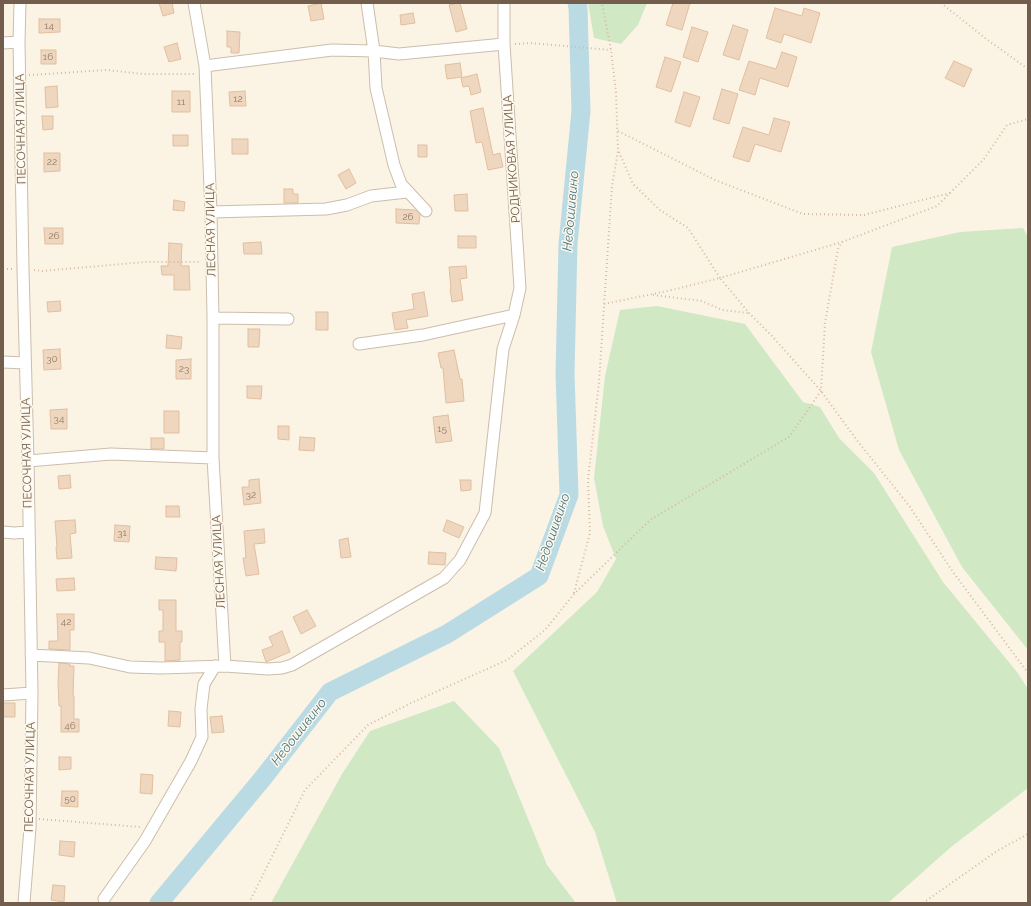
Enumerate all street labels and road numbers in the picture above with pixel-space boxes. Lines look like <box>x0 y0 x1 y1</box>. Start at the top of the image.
street label: ПЕСОЧНАЯ УЛИЦА <box>13 74 29 184</box>
street label: РОДНИКОВАЯ УЛИЦА <box>500 94 524 224</box>
street label: ЛЕСНАЯ УЛИЦА <box>203 183 219 277</box>
street label: ПЕСОЧНАЯ УЛИЦА <box>19 398 35 508</box>
street label: ЛЕСНАЯ УЛИЦА <box>209 515 229 609</box>
street label: ПЕСОЧНАЯ УЛИЦА <box>22 722 38 832</box>

